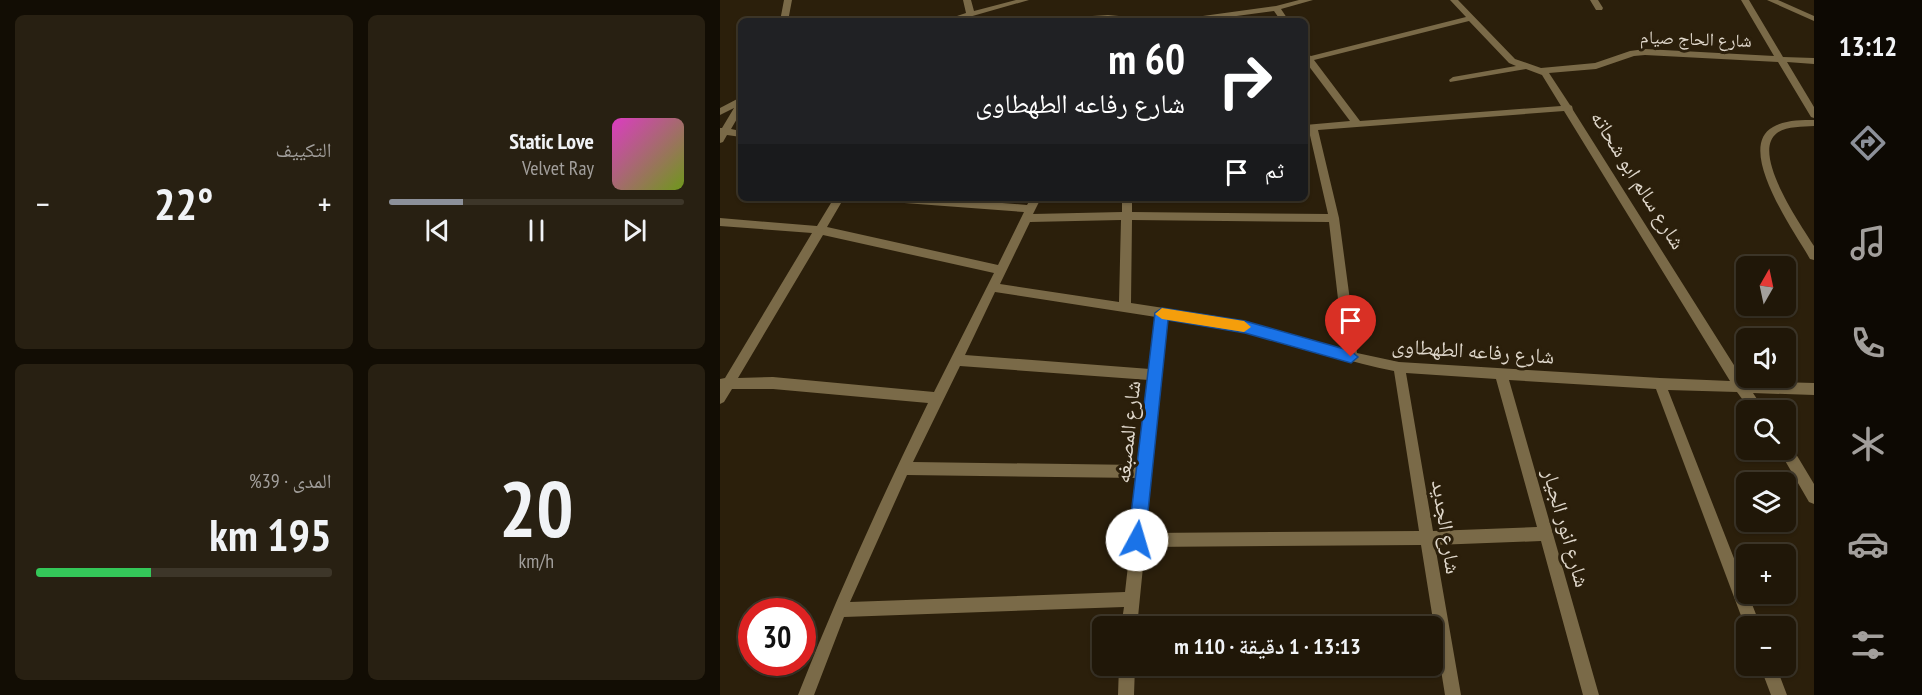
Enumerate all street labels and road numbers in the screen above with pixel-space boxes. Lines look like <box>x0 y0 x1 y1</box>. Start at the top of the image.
street label: شارع الحاج صيام <box>1640 25 1752 53</box>
street label: شارع سالم ابو شحاته <box>1584 105 1692 255</box>
street label: شارع رفاعه الطهطاوى <box>1391 331 1555 370</box>
street label: شارع المصبغه <box>1109 379 1146 485</box>
street label: شارع انور الجيار <box>1536 465 1596 590</box>
street label: شارع الجديد <box>1426 478 1467 576</box>

